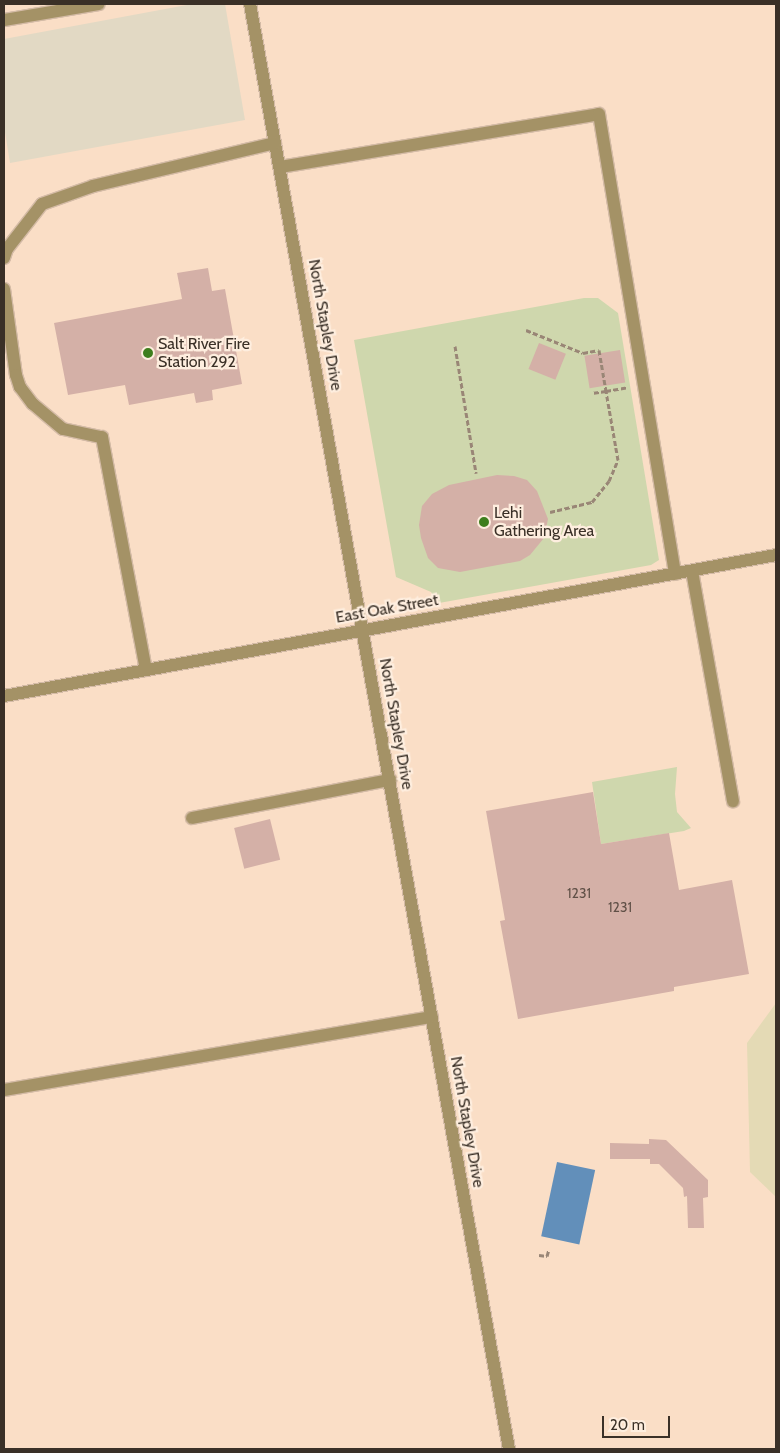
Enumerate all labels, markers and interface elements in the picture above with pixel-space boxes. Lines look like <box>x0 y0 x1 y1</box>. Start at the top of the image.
street label: North Stapley Drive <box>304 258 346 392</box>
place label: Salt River Fire Station 292 <box>158 334 250 372</box>
marker: Salt River Fire Station 292 <box>142 347 154 359</box>
place label: Lehi Gathering Area <box>494 503 594 541</box>
marker: Lehi Gathering Area <box>478 516 490 528</box>
street label: East Oak Street <box>334 591 440 627</box>
street label: North Stapley Drive <box>375 657 417 791</box>
house number: 1231 <box>567 885 591 901</box>
house number: 1231 <box>608 899 632 915</box>
street label: North Stapley Drive <box>446 1055 488 1189</box>
scale bar <box>605 1406 672 1438</box>
text: 20 m <box>610 1416 645 1434</box>

